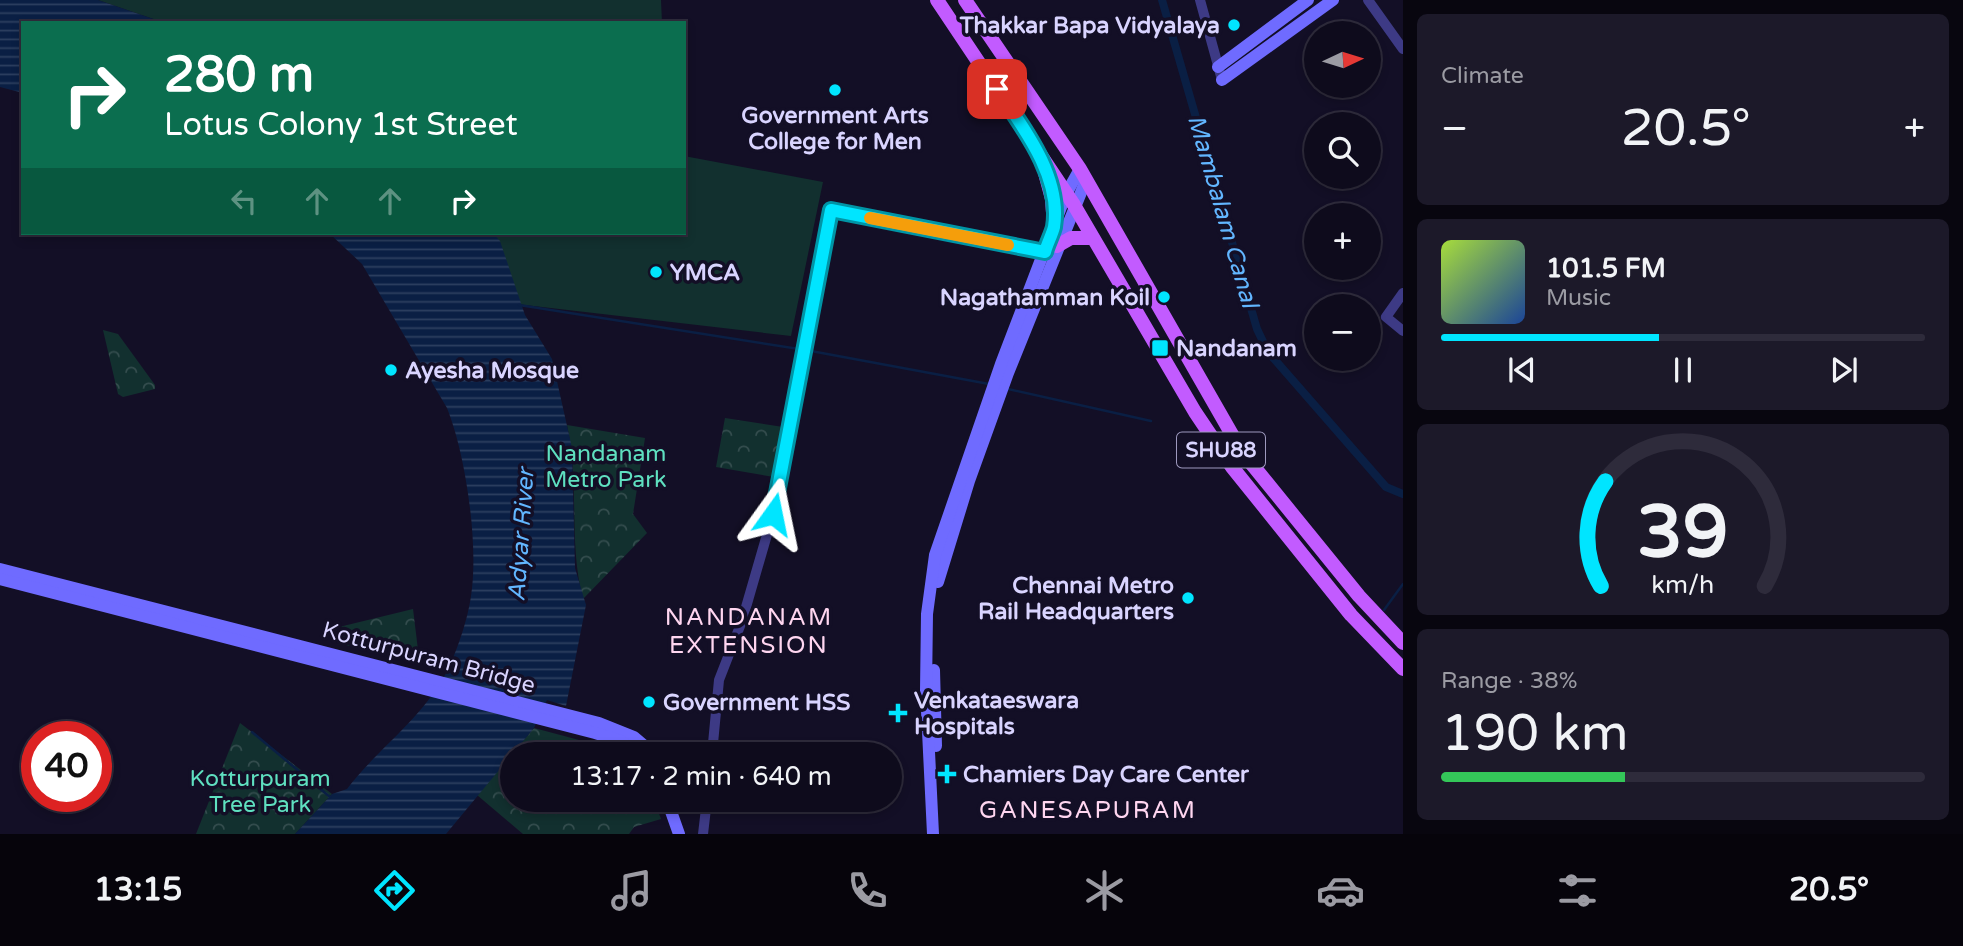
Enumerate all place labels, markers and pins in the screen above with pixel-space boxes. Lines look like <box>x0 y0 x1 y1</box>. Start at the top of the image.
place label: Thakkar Bapa Vidyalaya <box>959 12 1220 40</box>
marker: Thakkar Bapa Vidyalaya <box>1226 17 1242 33</box>
pin <box>967 59 1027 119</box>
marker: Government Arts College for Men <box>827 82 843 98</box>
place label: Government Arts College for Men <box>741 102 929 156</box>
place label: YMCA <box>670 259 740 287</box>
marker: YMCA <box>648 264 664 280</box>
place label: Nagathamman Koil <box>940 284 1150 312</box>
marker: Nagathamman Koil <box>1156 289 1172 305</box>
place label: Nandanam <box>1176 335 1297 363</box>
marker: Nandanam <box>1150 338 1170 358</box>
place label: Ayesha Mosque <box>405 357 579 385</box>
marker: Ayesha Mosque <box>383 362 399 378</box>
place label: Chennai Metro Rail Headquarters <box>978 572 1174 626</box>
marker: Chennai Metro Rail Headquarters <box>1180 590 1196 606</box>
place label: Venkataeswara Hospitals <box>914 687 1079 741</box>
place label: Government HSS <box>663 689 850 717</box>
marker: Government HSS <box>641 694 657 710</box>
marker: Venkataeswara Hospitals <box>888 703 908 723</box>
place label: Chamiers Day Care Center <box>963 761 1250 789</box>
marker: Chamiers Day Care Center <box>937 764 957 784</box>

